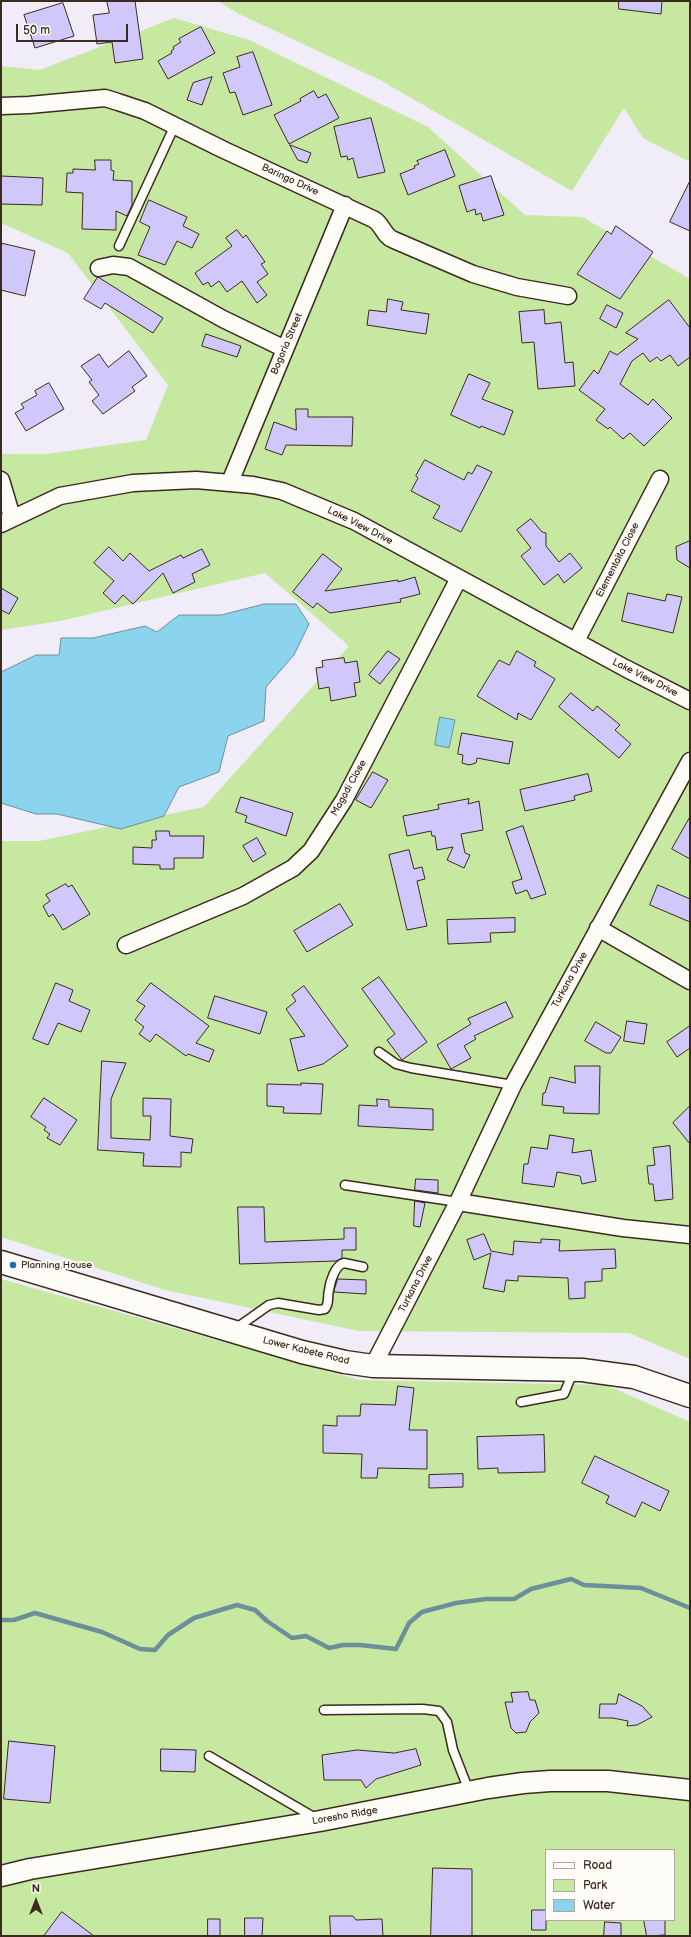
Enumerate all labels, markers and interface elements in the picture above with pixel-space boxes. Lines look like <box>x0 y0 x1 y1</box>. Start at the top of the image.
scale bar <box>18 16 130 42</box>
text: 50 m <box>23 23 50 38</box>
street label: Baringo Drive <box>259 162 321 198</box>
street label: Bogoria Street <box>269 311 305 377</box>
street label: Lake View Drive <box>325 504 395 548</box>
street label: Elementaita Close <box>594 521 642 599</box>
street label: Lake View Drive <box>610 656 680 700</box>
street label: Magadi Close <box>329 758 369 818</box>
street label: Turkana Drive <box>550 950 590 1010</box>
street label: Turkana Drive <box>397 1254 435 1314</box>
place label: Planning House <box>21 1259 92 1271</box>
marker: Planning House <box>8 1260 18 1270</box>
street label: Lower Kabete Road <box>261 1334 351 1368</box>
street label: Loresho Ridge <box>311 1804 379 1828</box>
legend <box>545 1849 675 1921</box>
text: Road <box>583 1858 612 1873</box>
text: Park <box>583 1878 607 1893</box>
north arrow <box>16 1881 56 1921</box>
text: N <box>32 1882 40 1895</box>
text: Water <box>583 1898 615 1913</box>

